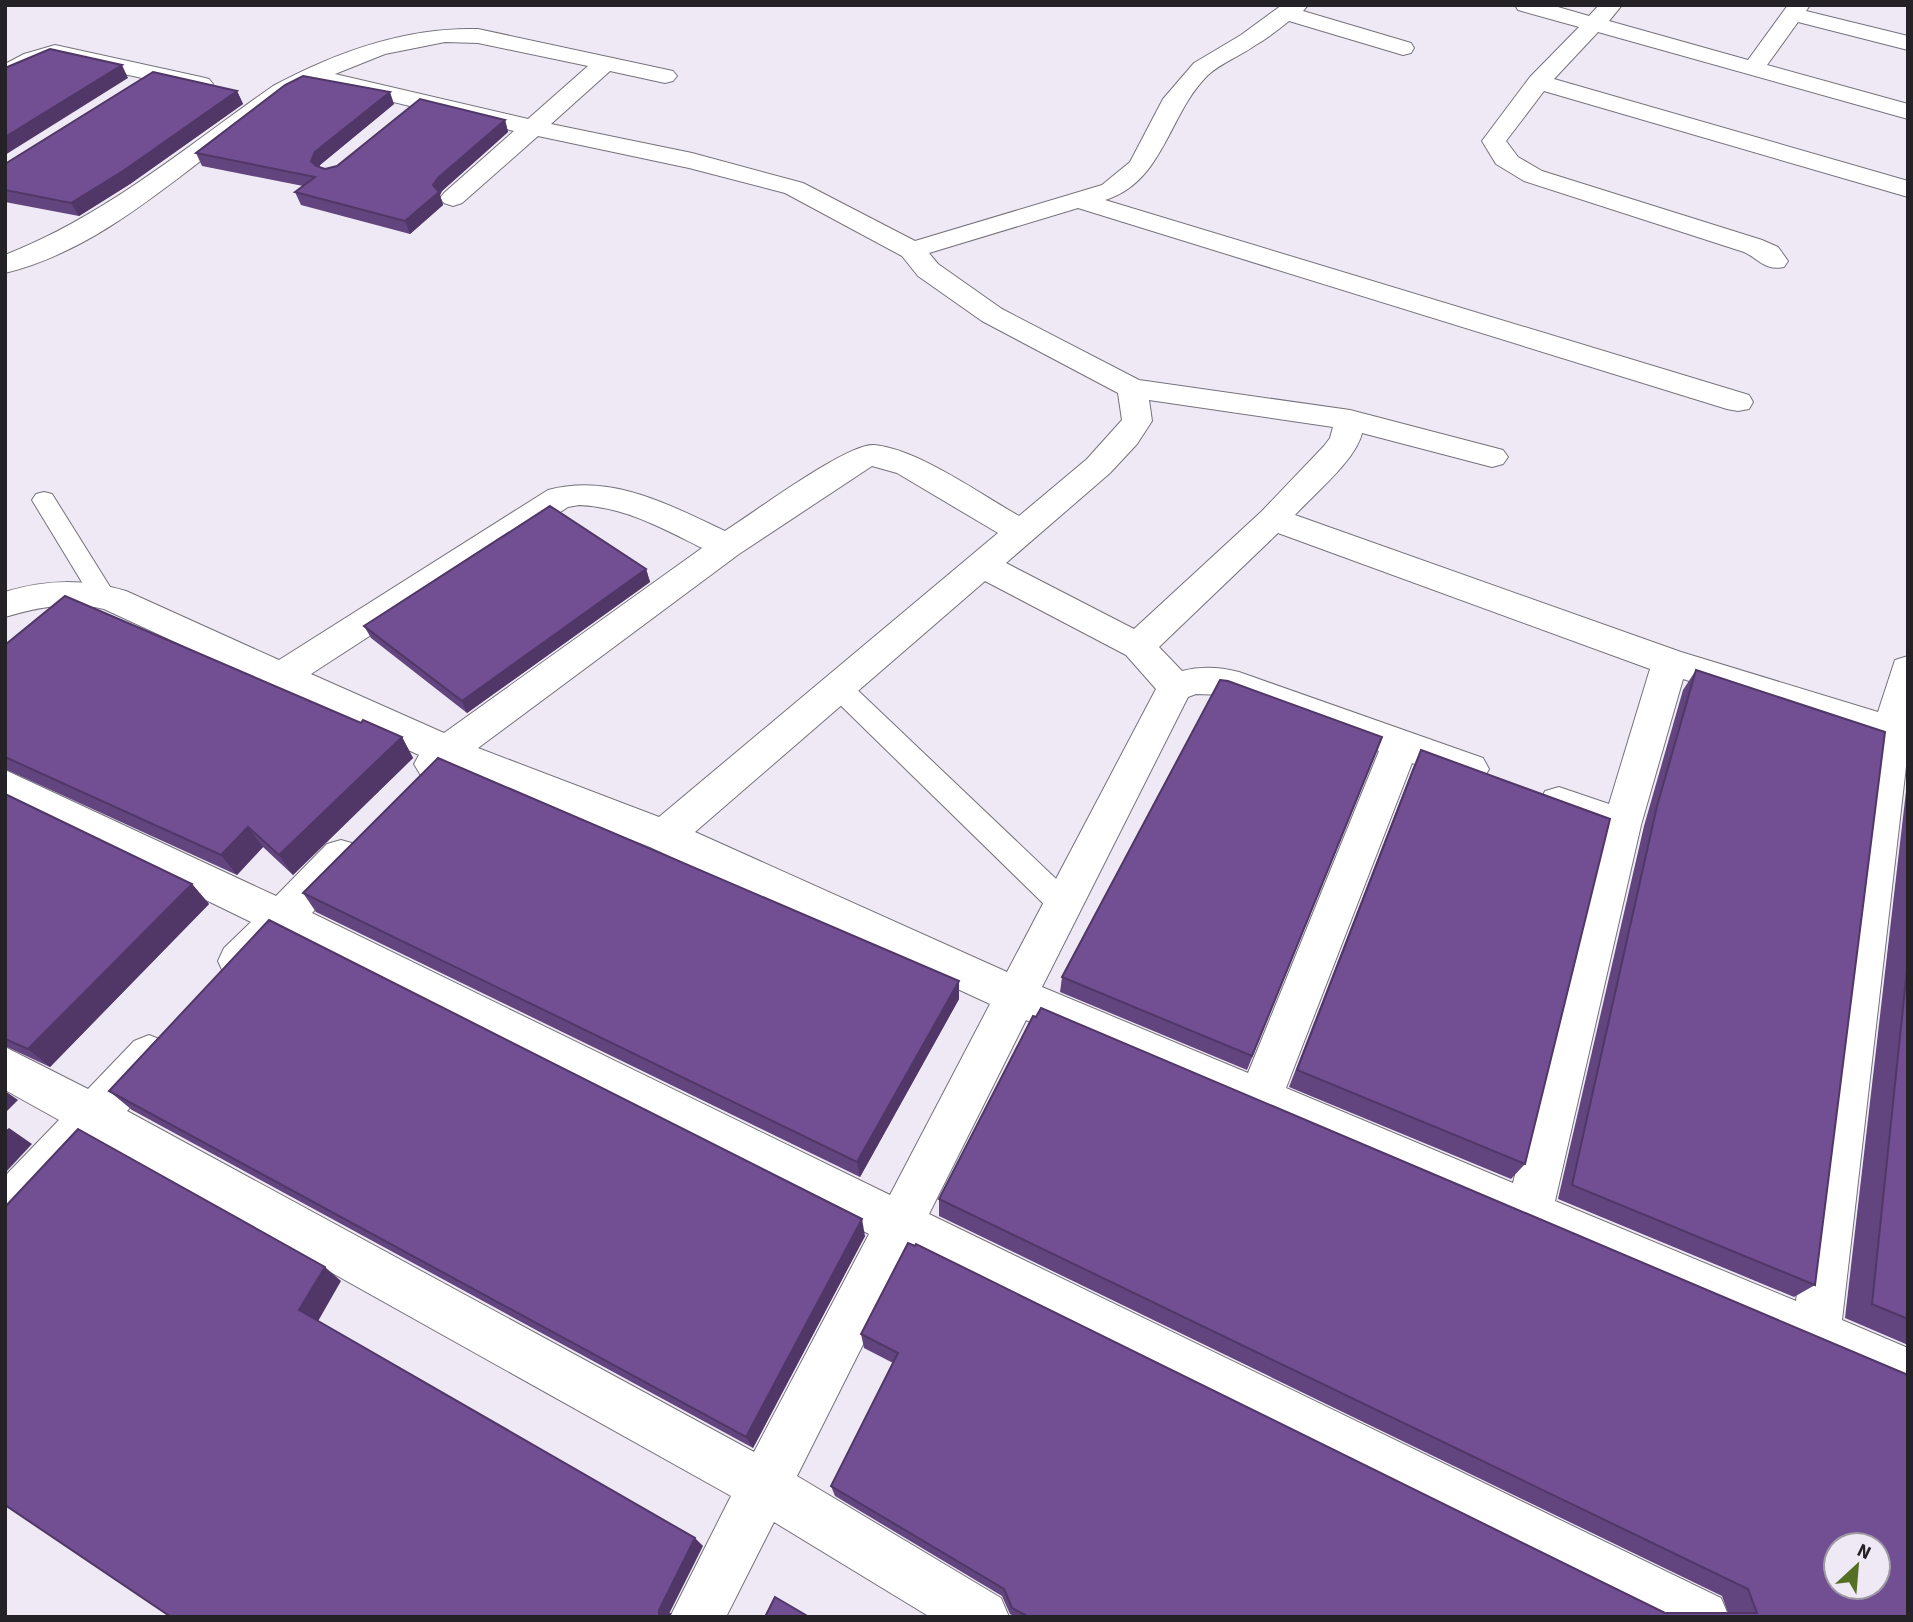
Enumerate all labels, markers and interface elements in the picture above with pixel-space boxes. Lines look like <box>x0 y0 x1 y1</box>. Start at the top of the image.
north arrow <box>1822 1531 1892 1601</box>
text: N <box>1852 1537 1875 1567</box>

